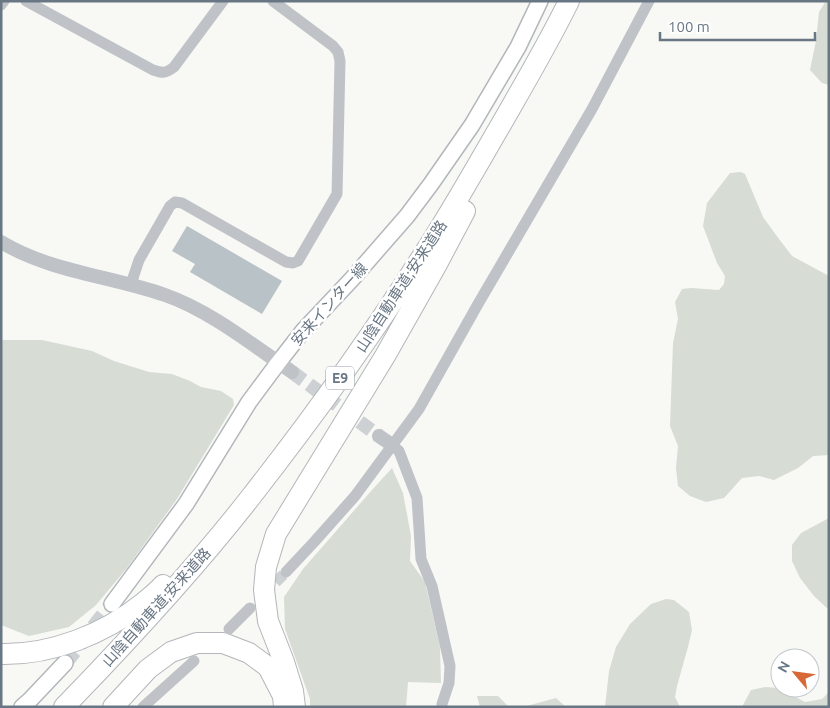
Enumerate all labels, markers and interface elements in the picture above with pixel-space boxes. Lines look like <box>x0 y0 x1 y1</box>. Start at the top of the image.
scale bar <box>660 10 815 42</box>
text: 100 m <box>668 18 710 35</box>
street label: 山陰自動車道;安来道路 <box>352 217 450 355</box>
street label: 安来インター線 <box>288 259 370 349</box>
road number: E9 <box>326 366 354 389</box>
street label: 山陰自動車道;安来道路 <box>98 544 214 670</box>
north arrow <box>770 648 820 698</box>
text: N <box>774 658 793 675</box>

